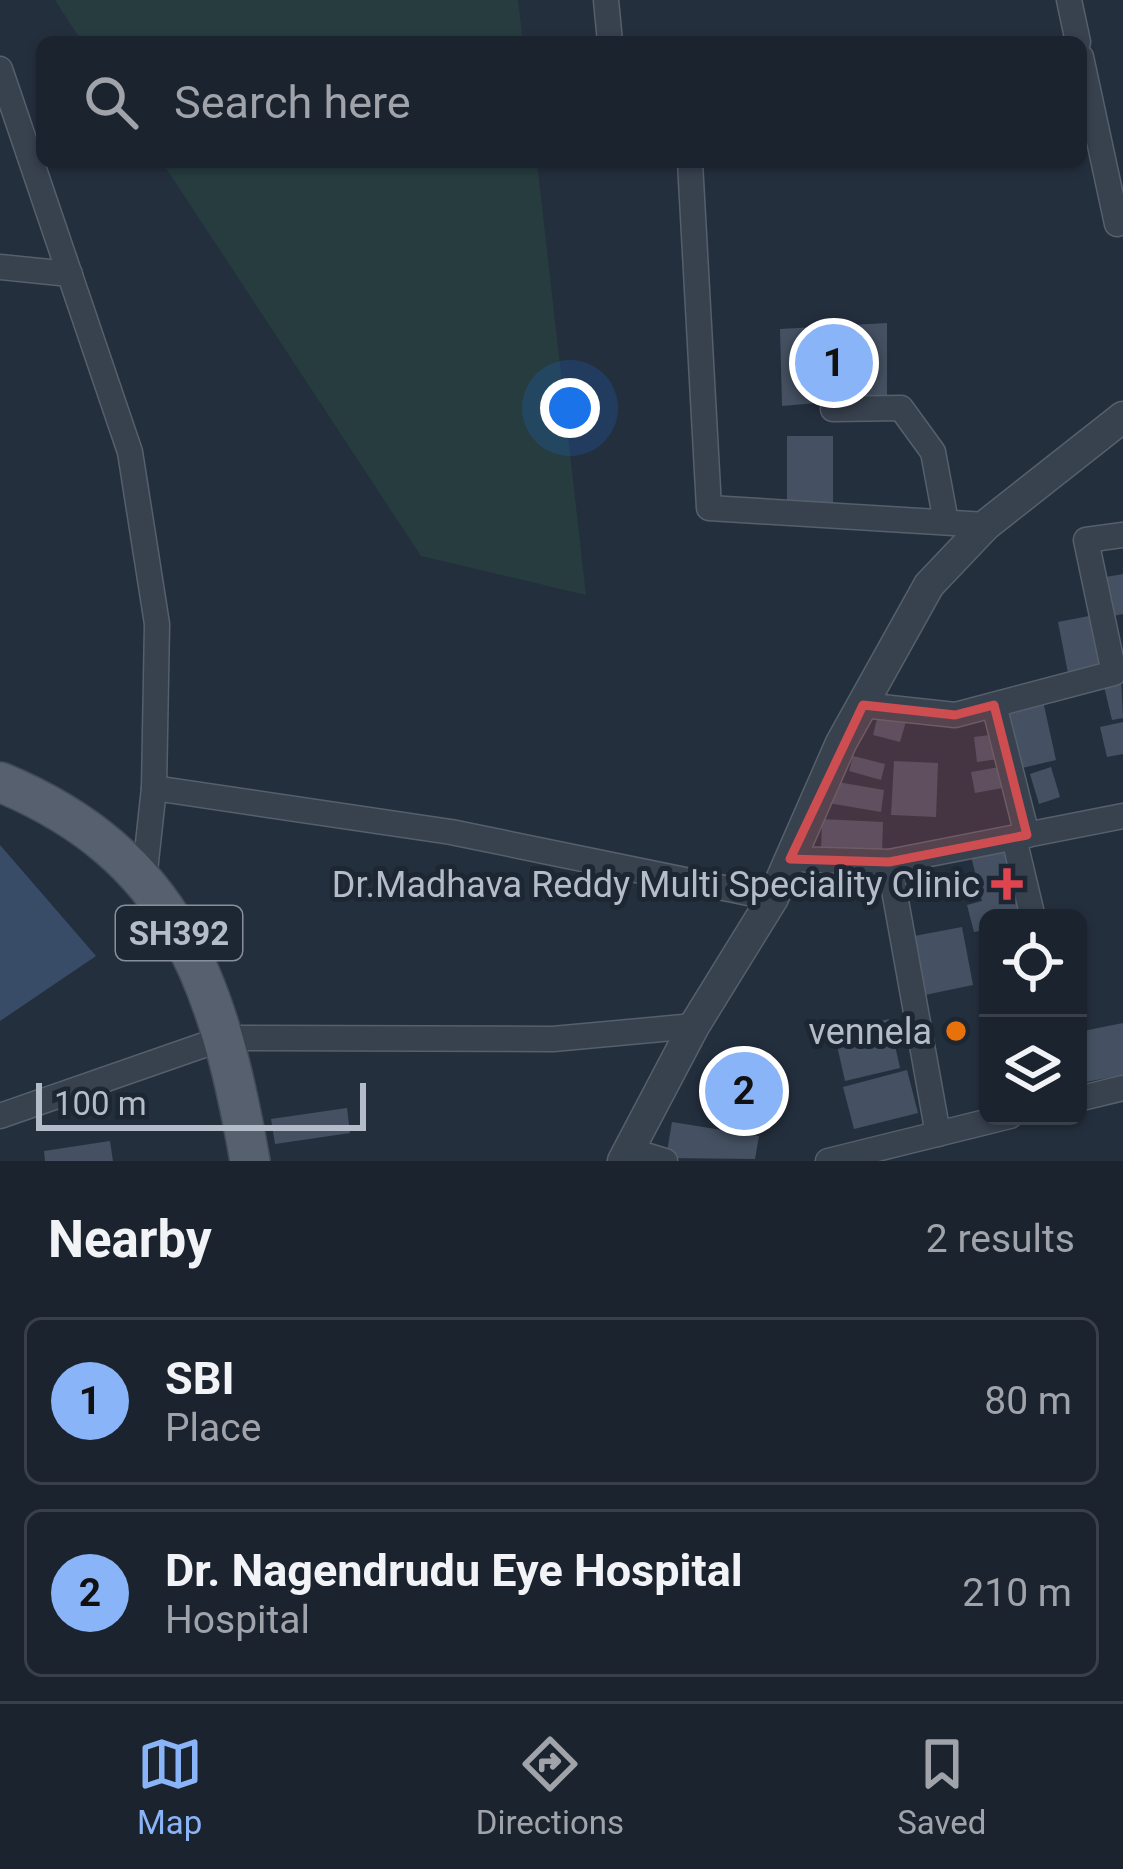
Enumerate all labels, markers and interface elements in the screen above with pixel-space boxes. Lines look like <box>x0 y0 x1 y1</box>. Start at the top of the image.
search box <box>36 36 1087 168</box>
icon: search <box>78 69 144 135</box>
text: Search here <box>174 76 411 129</box>
pin: 1 <box>795 318 873 408</box>
your location <box>540 378 600 438</box>
place label: Dr.Madhava Reddy Multi Speciality Clinic <box>332 864 980 906</box>
marker: Dr.Madhava Reddy Multi Speciality Clinic <box>991 868 1023 900</box>
road number: SH392 <box>116 906 242 960</box>
map controls <box>979 909 1087 1125</box>
button: locate <box>979 909 1087 1017</box>
place label: vennela <box>809 1011 932 1053</box>
button: layers <box>979 1017 1087 1125</box>
marker: vennela <box>943 1018 969 1044</box>
pin: 2 <box>705 1046 783 1136</box>
scale bar <box>36 1077 366 1130</box>
text: 100 m <box>54 1084 147 1123</box>
text: Nearby <box>48 1210 212 1269</box>
text: 2 results <box>926 1216 1075 1262</box>
text: SBI <box>165 1352 235 1405</box>
text: 1 <box>79 1378 101 1424</box>
text: 80 m <box>984 1378 1072 1424</box>
text: Place <box>165 1405 261 1451</box>
text: Dr. Nagendrudu Eye Hospital <box>165 1544 743 1597</box>
text: 2 <box>79 1570 101 1616</box>
text: 210 m <box>962 1570 1072 1616</box>
text: Hospital <box>165 1597 310 1643</box>
tab: Map <box>137 1731 203 1842</box>
tab: Directions <box>476 1731 624 1842</box>
tab: Saved <box>897 1731 986 1842</box>

